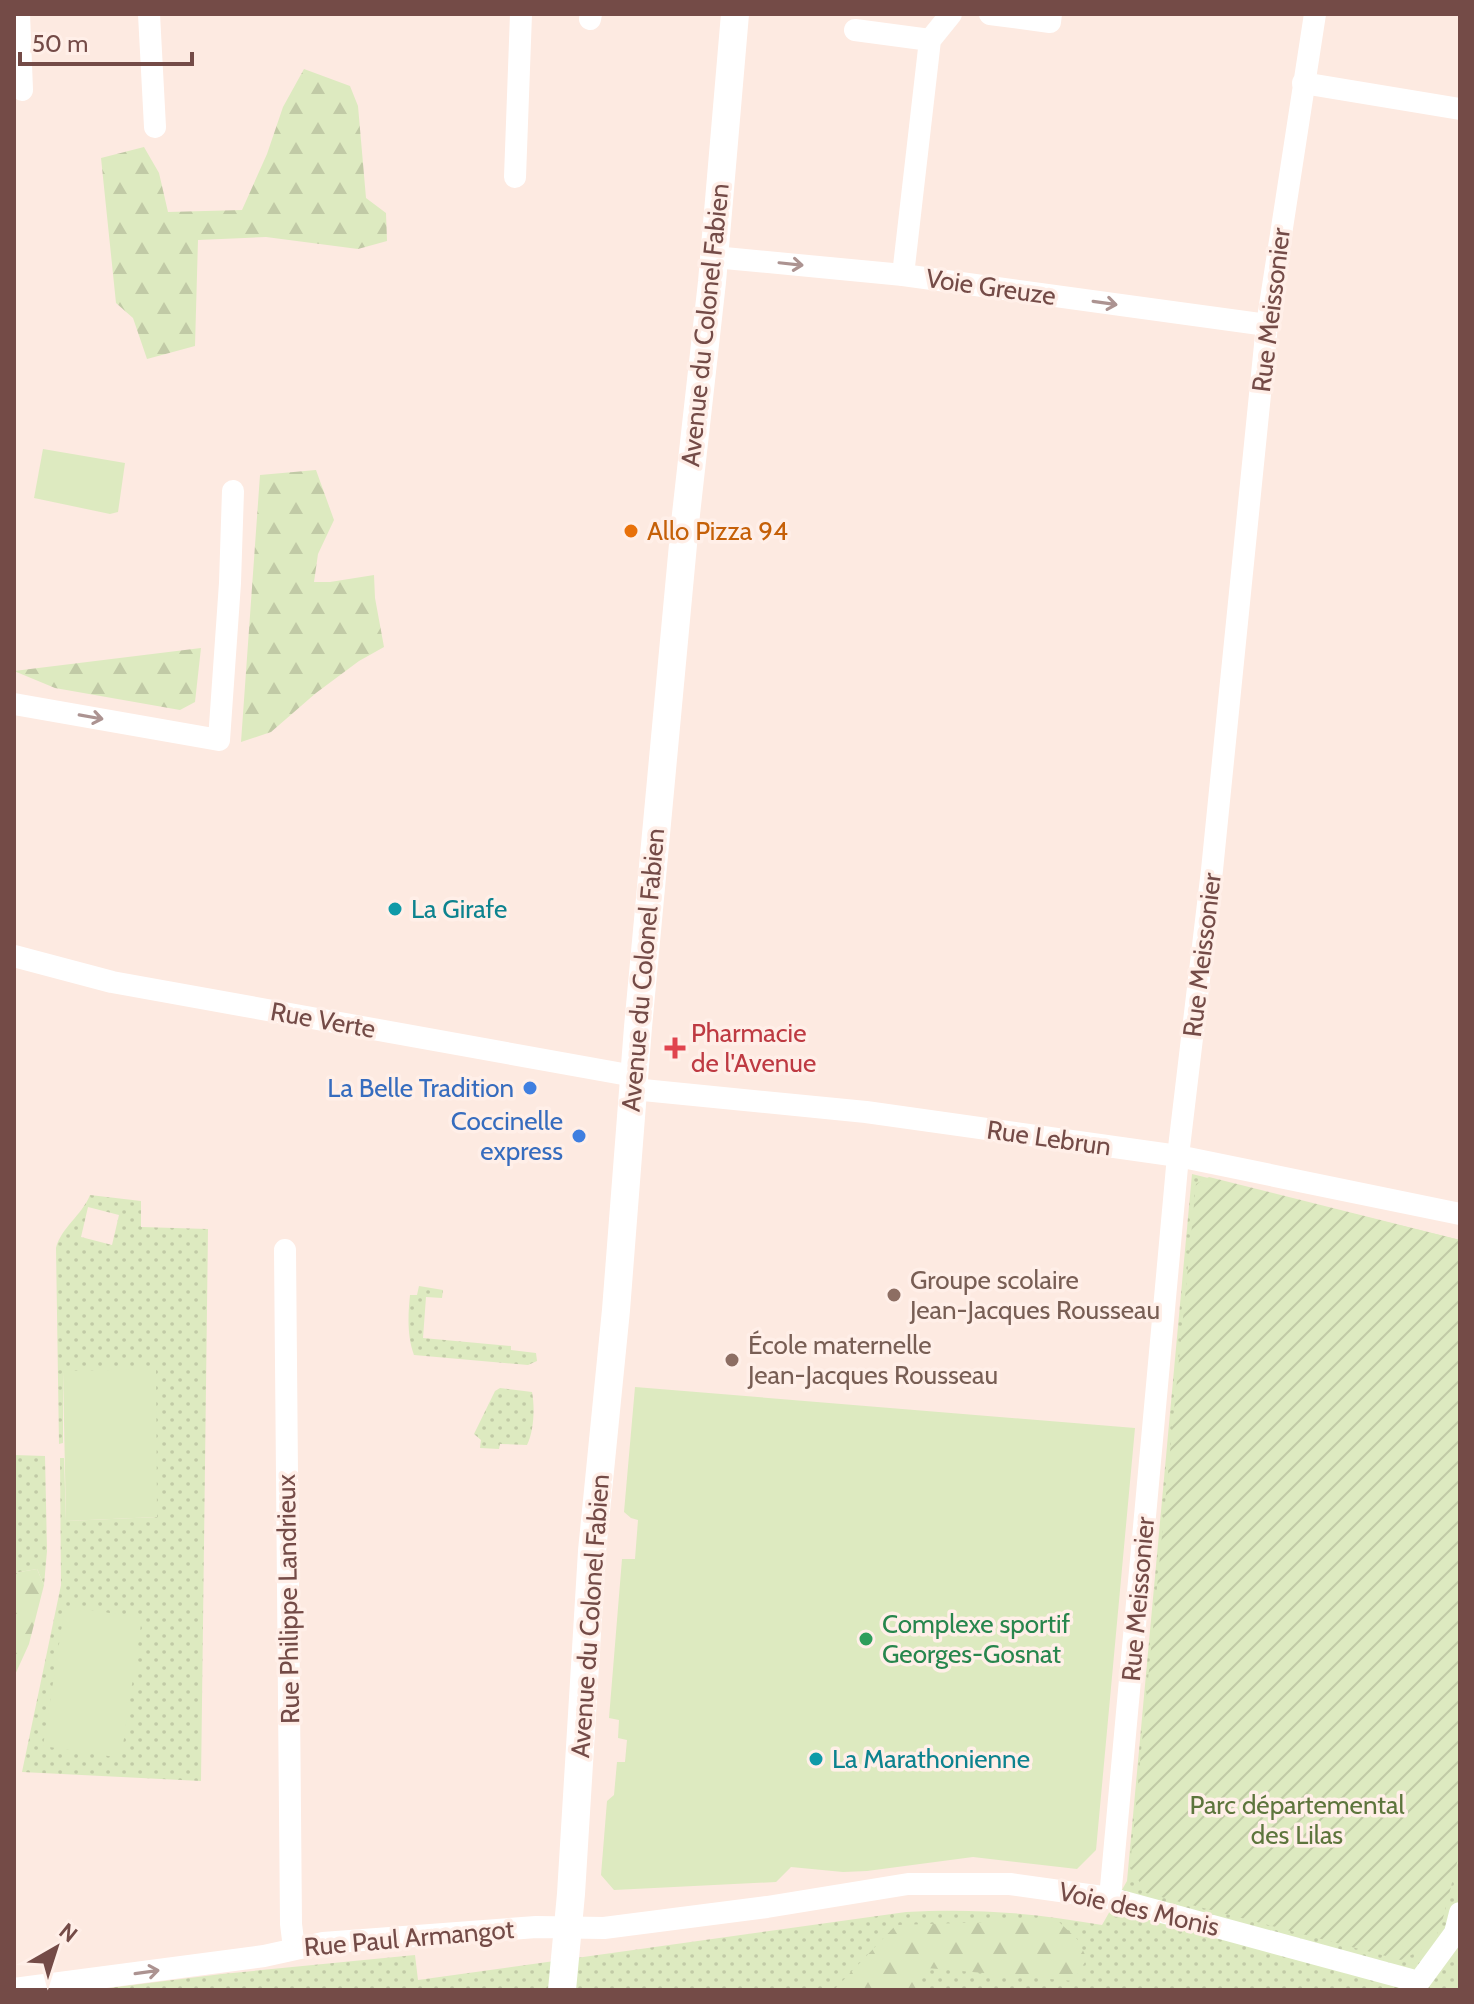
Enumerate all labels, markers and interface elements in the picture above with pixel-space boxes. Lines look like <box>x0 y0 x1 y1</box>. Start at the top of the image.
scale bar <box>20 16 192 66</box>
text: 50 m <box>32 29 88 58</box>
street label: Avenue du Colonel Fabien <box>674 182 736 468</box>
street label: Rue Meissonier <box>1245 225 1297 394</box>
one-way arrow <box>777 257 804 272</box>
street label: Voie Greuze <box>924 262 1058 312</box>
one-way arrow <box>1092 296 1117 311</box>
place label: Allo Pizza 94 <box>647 515 788 547</box>
marker: Allo Pizza 94 <box>622 522 640 540</box>
one-way arrow <box>78 711 103 726</box>
street label: Avenue du Colonel Fabien <box>615 827 671 1113</box>
street label: Rue Meissonier <box>1176 870 1228 1039</box>
place label: La Girafe <box>411 893 507 925</box>
marker: La Girafe <box>386 900 404 918</box>
street label: Rue Verte <box>268 995 378 1045</box>
place label: Pharmacie de l'Avenue <box>691 1017 816 1079</box>
marker: Pharmacie de l'Avenue <box>666 1039 684 1057</box>
place label: La Belle Tradition <box>327 1072 514 1104</box>
marker: La Belle Tradition <box>521 1079 539 1097</box>
place label: Coccinelle express <box>451 1105 563 1167</box>
street label: Rue Lebrun <box>985 1113 1113 1163</box>
marker: Coccinelle express <box>570 1127 588 1145</box>
place label: Groupe scolaire Jean-Jacques Rousseau <box>909 1264 1160 1326</box>
marker: Groupe scolaire Jean-Jacques Rousseau <box>885 1286 903 1304</box>
place label: École maternelle Jean-Jacques Rousseau <box>747 1329 998 1391</box>
marker: École maternelle Jean-Jacques Rousseau <box>723 1351 741 1369</box>
street label: Rue Philippe Landrieux <box>270 1473 306 1724</box>
street label: Avenue du Colonel Fabien <box>564 1473 616 1759</box>
street label: Rue Meissonier <box>1115 1515 1161 1683</box>
place label: Complexe sportif Georges-Gosnat <box>882 1608 1070 1670</box>
marker: Complexe sportif Georges-Gosnat <box>857 1630 875 1648</box>
place label: La Marathonienne <box>832 1743 1030 1775</box>
marker: La Marathonienne <box>807 1750 825 1768</box>
park label: Parc départemental des Lilas <box>1189 1789 1405 1851</box>
street label: Voie des Monis <box>1056 1875 1223 1943</box>
north arrow <box>16 1908 96 1988</box>
street label: Rue Paul Armangot <box>303 1913 516 1963</box>
text: N <box>54 1917 83 1948</box>
one-way arrow <box>134 1964 159 1979</box>

